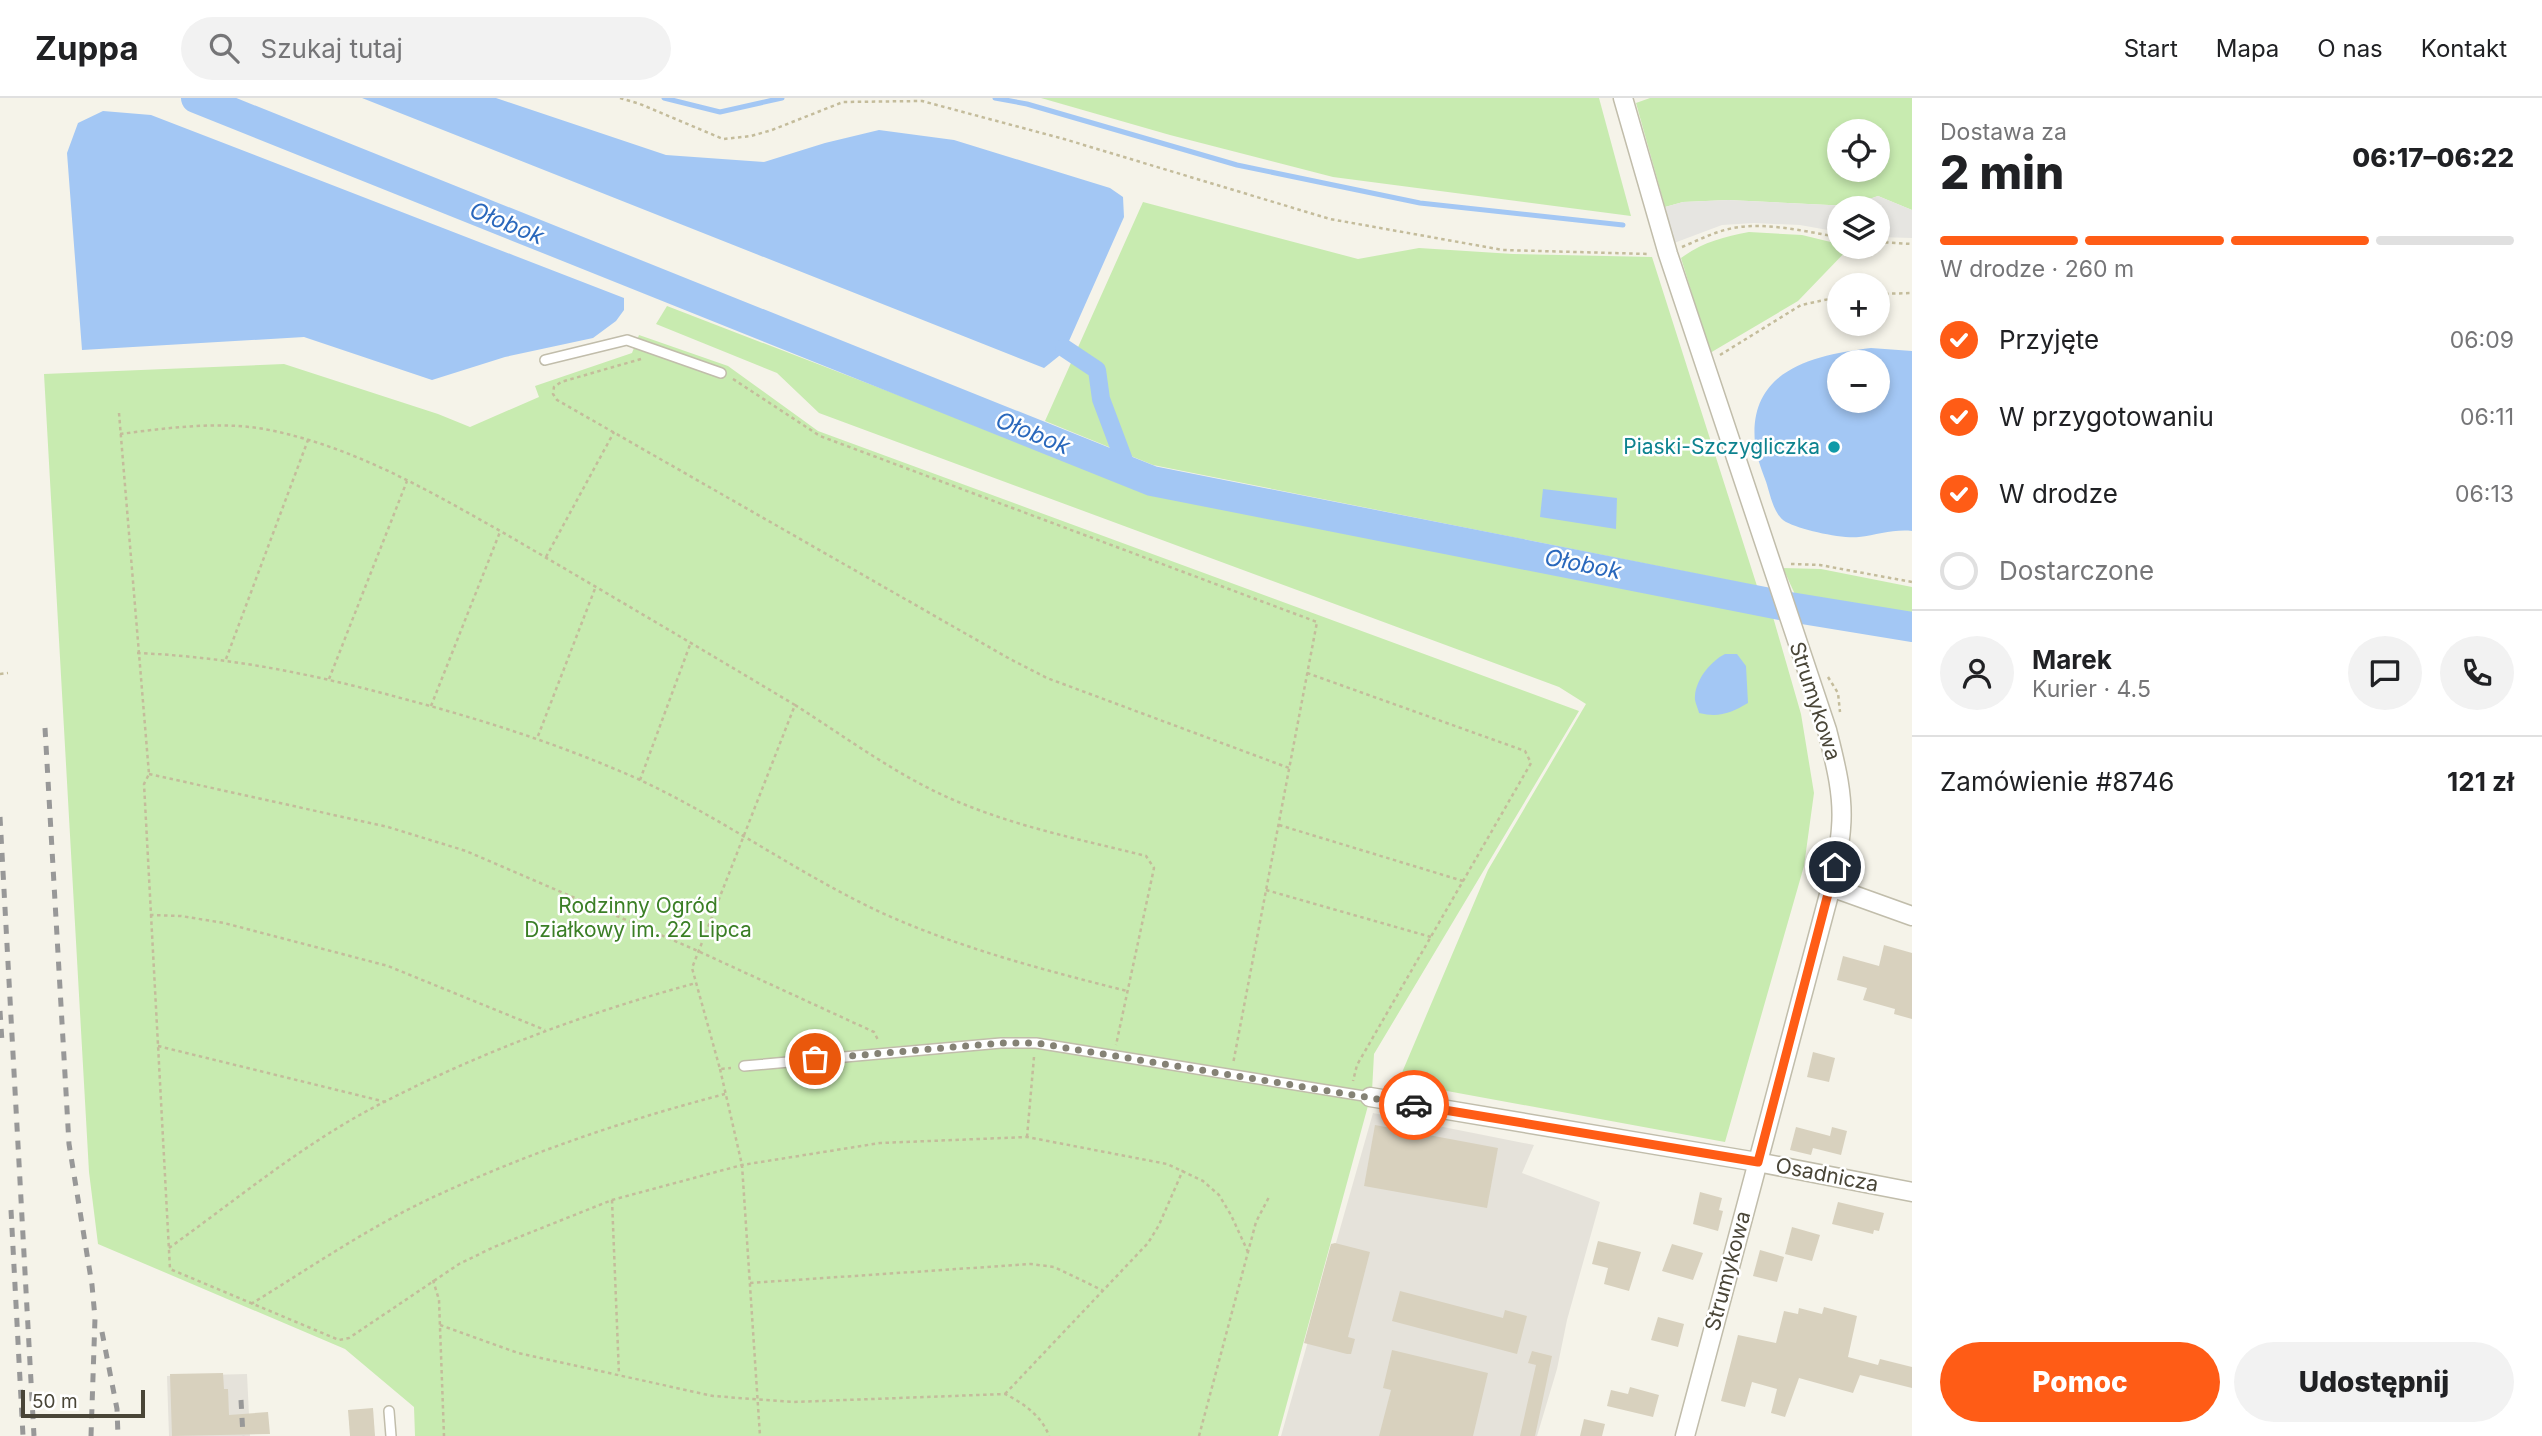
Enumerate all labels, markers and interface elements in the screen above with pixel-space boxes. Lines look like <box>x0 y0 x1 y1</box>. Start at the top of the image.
search box <box>181 17 671 80</box>
text: Zuppa <box>35 28 139 68</box>
icon: search <box>205 29 243 67</box>
text: Szukaj tutaj <box>261 33 403 64</box>
text: Start <box>2124 34 2178 63</box>
text: Mapa <box>2216 34 2279 63</box>
text: O nas <box>2317 34 2383 63</box>
text: Kontakt <box>2421 34 2507 63</box>
text: Dostawa za <box>1940 118 2067 146</box>
map controls <box>1827 119 1890 413</box>
button: locate <box>1827 119 1890 182</box>
text: 06:17–06:22 <box>2352 142 2514 173</box>
text: 2 min <box>1940 144 2064 200</box>
water label: Ołobok <box>466 196 549 251</box>
button: layers <box>1827 196 1890 259</box>
text: W drodze · 260 m <box>1940 255 2134 283</box>
button: + <box>1827 273 1890 336</box>
icon: check <box>1940 321 1978 359</box>
text: Przyjęte <box>1999 324 2099 355</box>
text: 06:09 <box>2450 326 2514 354</box>
button: − <box>1827 350 1890 413</box>
icon: check <box>1940 398 1978 436</box>
text: W przygotowaniu <box>1999 401 2214 432</box>
text: 06:11 <box>2460 403 2514 431</box>
water label: Ołobok <box>992 406 1075 461</box>
place label: Piaski-Szczygliczka <box>1623 434 1820 459</box>
marker: Piaski-Szczygliczka <box>1826 439 1842 455</box>
icon: check <box>1940 475 1978 513</box>
text: W drodze <box>1999 478 2118 509</box>
text: 06:13 <box>2455 480 2514 508</box>
water label: Ołobok <box>1542 543 1624 585</box>
text: Dostarczone <box>1999 555 2154 586</box>
button: person <box>1940 636 2014 710</box>
button: chat <box>2348 636 2422 710</box>
button: phone <box>2440 636 2514 710</box>
street label: Strumykowa <box>1785 639 1846 763</box>
text: Marek <box>2032 644 2112 675</box>
text: Kurier · 4.5 <box>2032 675 2151 703</box>
text: Zamówienie #8746 <box>1940 766 2174 797</box>
text: 121 zł <box>2447 766 2514 797</box>
pin <box>1805 837 1865 897</box>
icon: home <box>1816 848 1854 886</box>
park label: Rodzinny Ogród Działkowy im. 22 Lipca <box>524 893 752 942</box>
pin <box>785 1029 845 1089</box>
icon: bag <box>796 1040 834 1078</box>
courier <box>1379 1070 1449 1140</box>
icon: car <box>1395 1086 1433 1124</box>
street label: Osadnicza <box>1773 1152 1881 1197</box>
street label: Strumykowa <box>1700 1208 1755 1333</box>
button: Pomoc <box>1940 1342 2220 1422</box>
button: Udostępnij <box>2234 1342 2514 1422</box>
scale bar <box>21 1387 145 1419</box>
text: 50 m <box>32 1390 78 1413</box>

